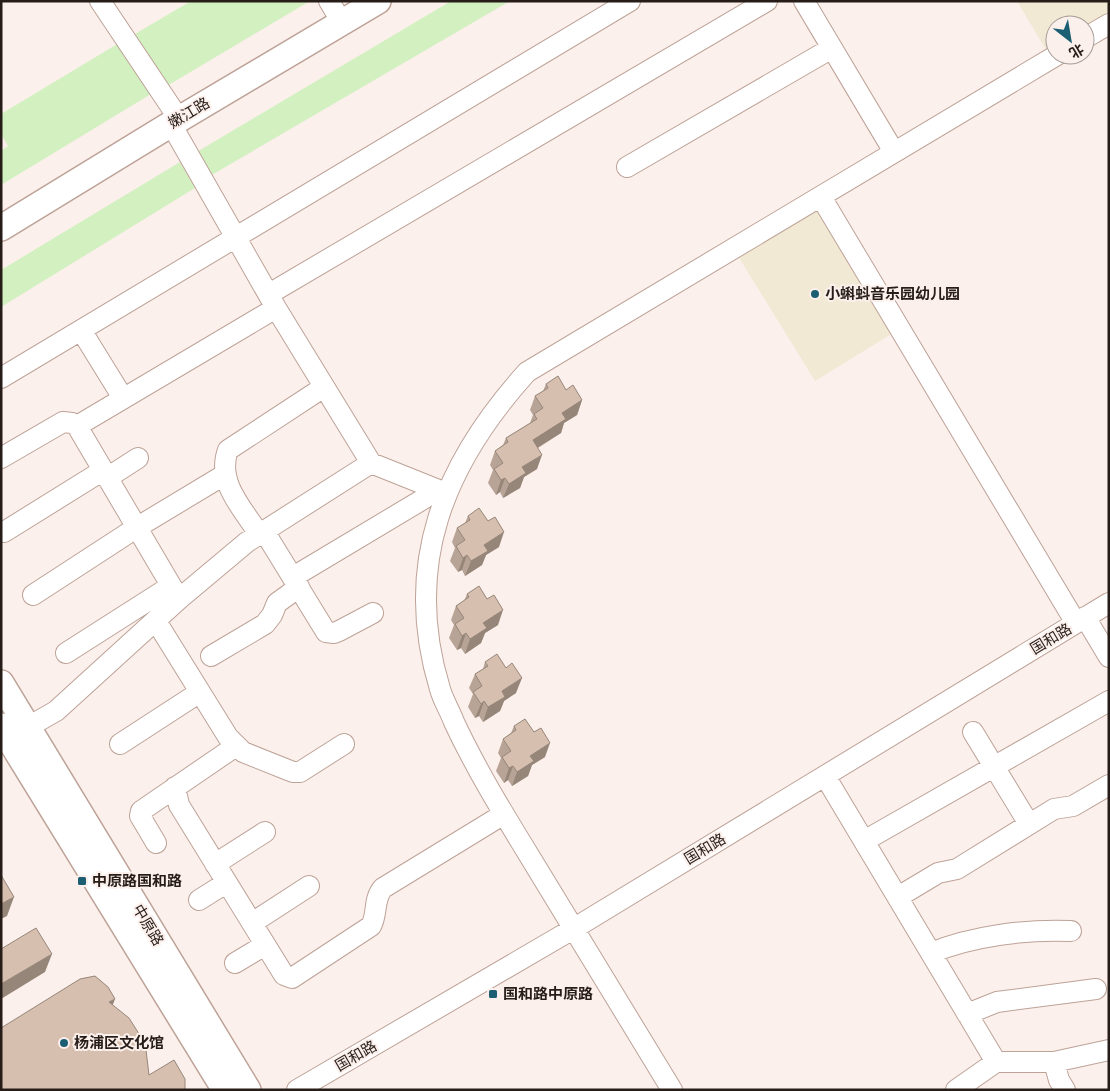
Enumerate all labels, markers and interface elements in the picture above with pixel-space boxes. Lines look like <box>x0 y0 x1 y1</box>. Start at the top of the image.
north arrow <box>1045 15 1095 65</box>
text: 北 <box>1066 40 1087 62</box>
street label: 嫩江路 <box>165 93 213 132</box>
place label: 小蝌蚪音乐园幼儿园 <box>825 284 960 303</box>
marker: 小蝌蚪音乐园幼儿园 <box>809 288 821 300</box>
street label: 国和路 <box>1027 619 1075 658</box>
street label: 国和路 <box>681 829 729 868</box>
place label: 中原路国和路 <box>92 871 182 890</box>
marker: 中原路国和路 <box>76 875 88 887</box>
street label: 中原路 <box>129 901 168 949</box>
place label: 国和路中原路 <box>503 984 593 1003</box>
marker: 国和路中原路 <box>487 988 499 1000</box>
place label: 杨浦区文化馆 <box>74 1033 164 1052</box>
street label: 国和路 <box>332 1036 380 1075</box>
marker: 杨浦区文化馆 <box>58 1037 70 1049</box>

